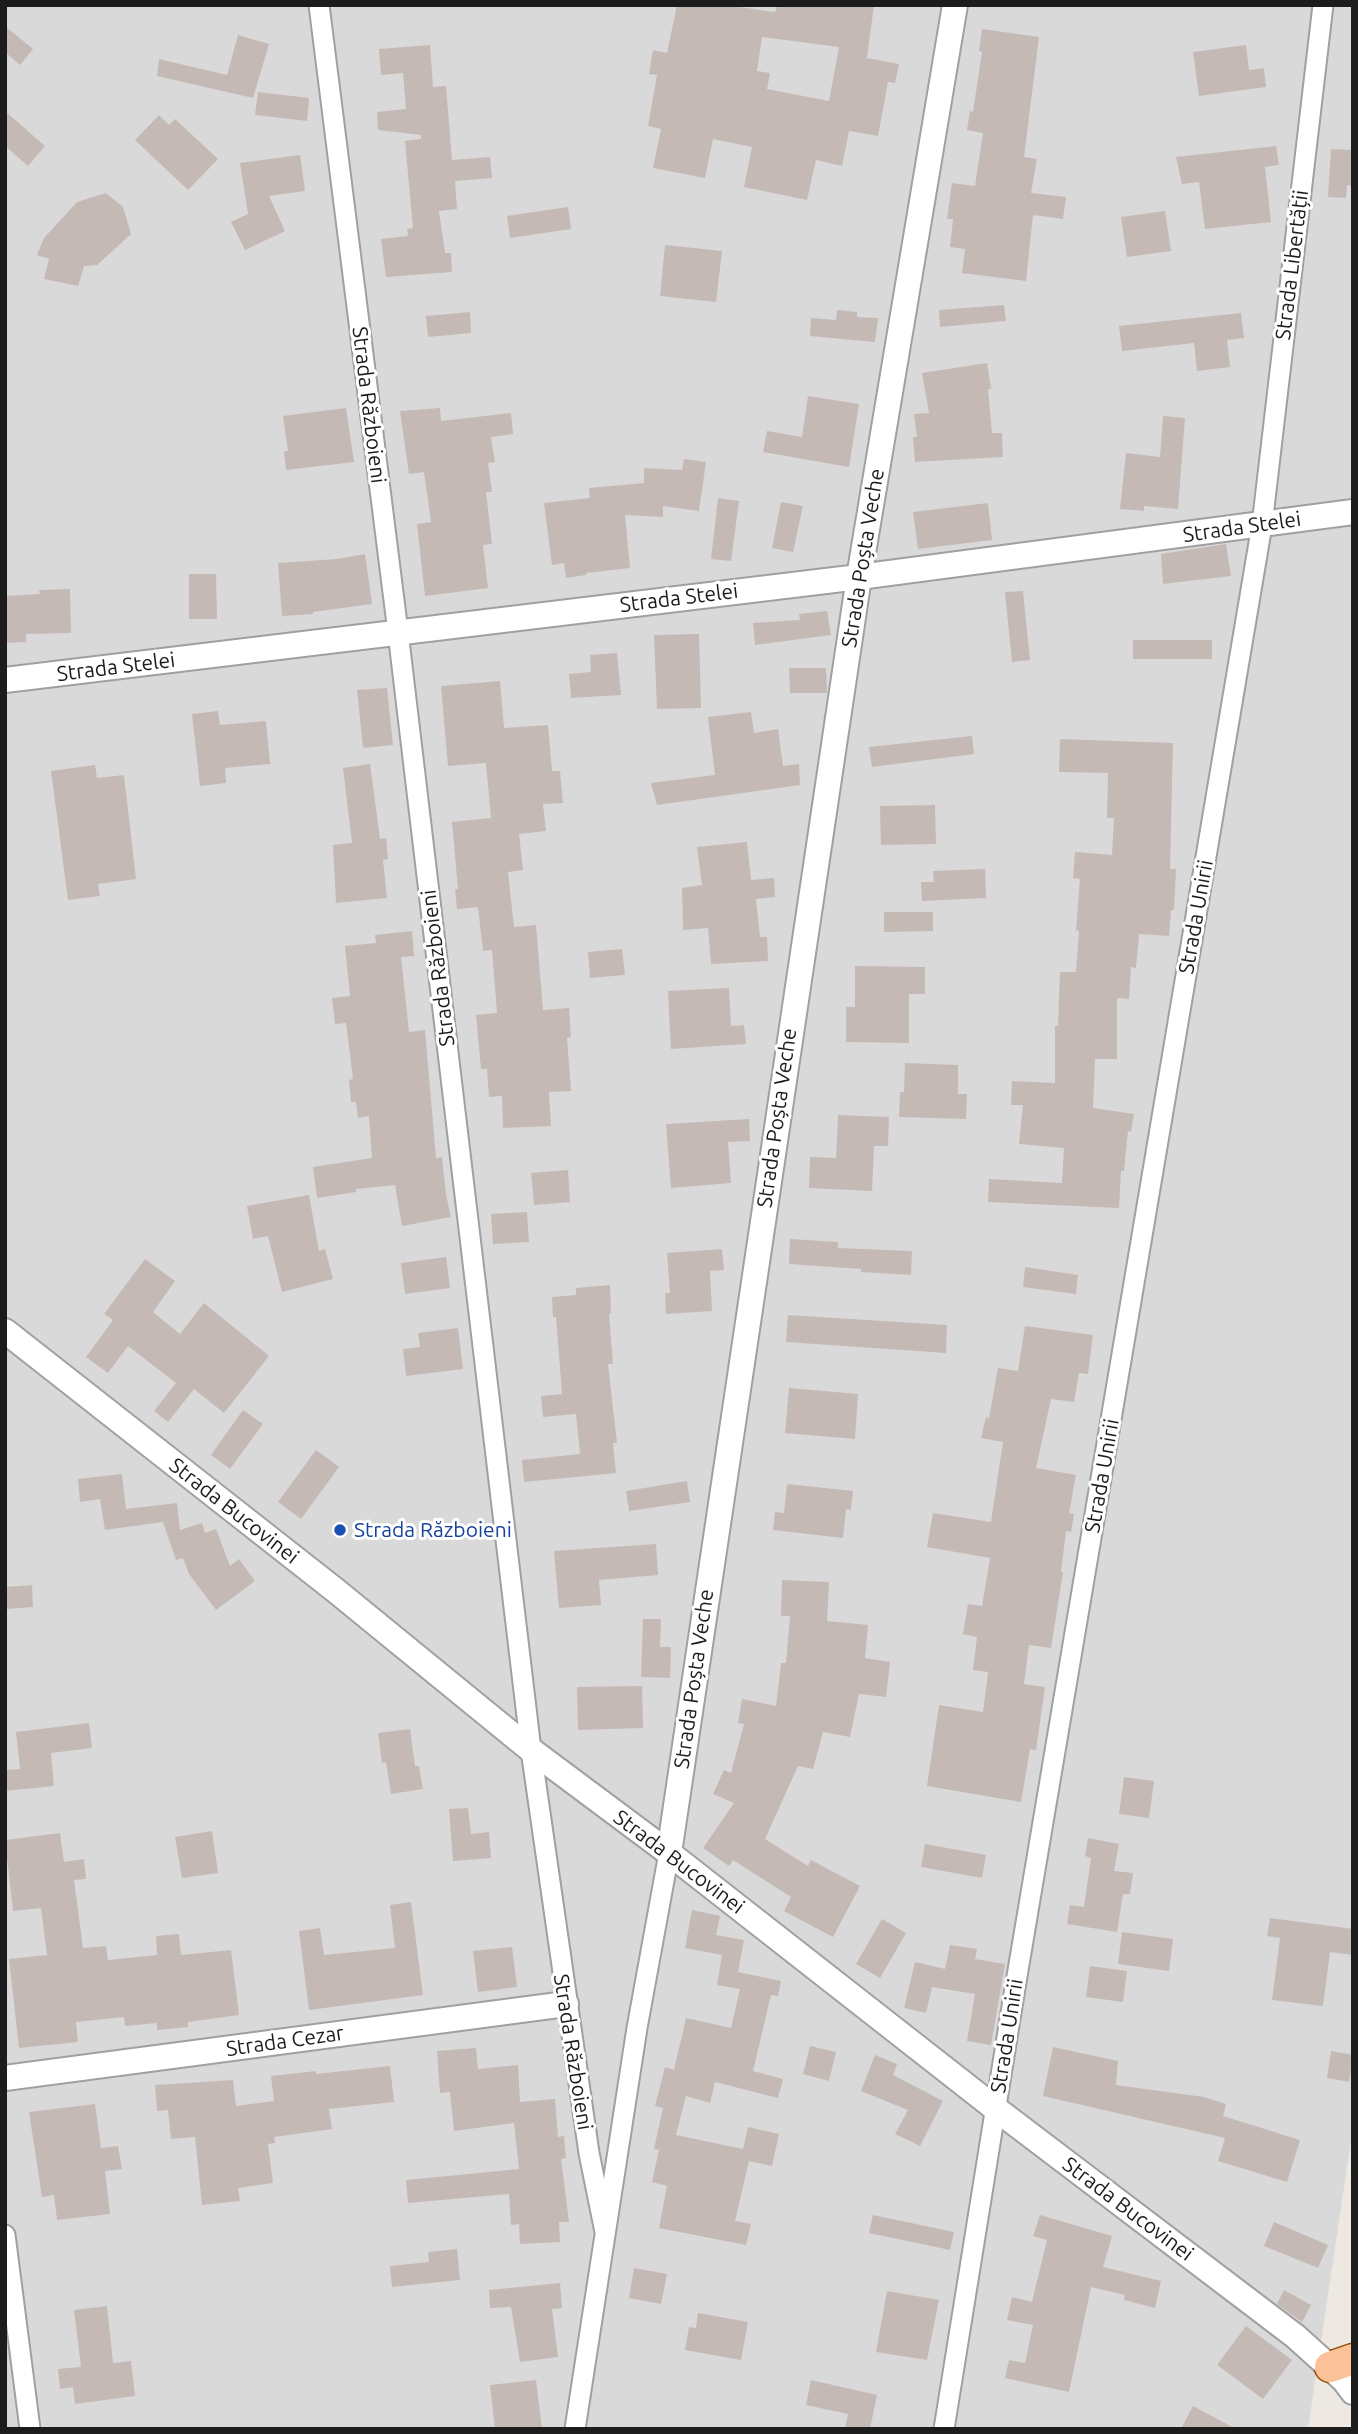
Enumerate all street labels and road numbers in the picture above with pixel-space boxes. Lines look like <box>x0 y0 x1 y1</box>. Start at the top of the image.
street label: Strada Libertății <box>1270 189 1314 341</box>
street label: Strada Războieni <box>347 325 391 485</box>
street label: Strada Poșta Veche <box>836 467 890 649</box>
street label: Strada Stelei <box>1181 506 1303 548</box>
street label: Strada Stelei <box>618 578 740 618</box>
street label: Strada Stelei <box>55 647 177 687</box>
street label: Strada Unirii <box>1174 858 1218 976</box>
street label: Strada Războieni <box>416 888 460 1048</box>
street label: Strada Poșta Veche <box>752 1027 802 1209</box>
street label: Strada Unirii <box>1080 1417 1124 1535</box>
street label: Strada Bucovinei <box>164 1453 304 1569</box>
street label: Strada Poșta Veche <box>669 1588 719 1770</box>
street label: Strada Bucovinei <box>609 1805 749 1919</box>
street label: Strada Războieni <box>548 1972 598 2132</box>
street label: Strada Unirii <box>986 1977 1028 2095</box>
street label: Strada Cezar <box>224 2020 346 2062</box>
street label: Strada Bucovinei <box>1058 2152 1198 2266</box>

